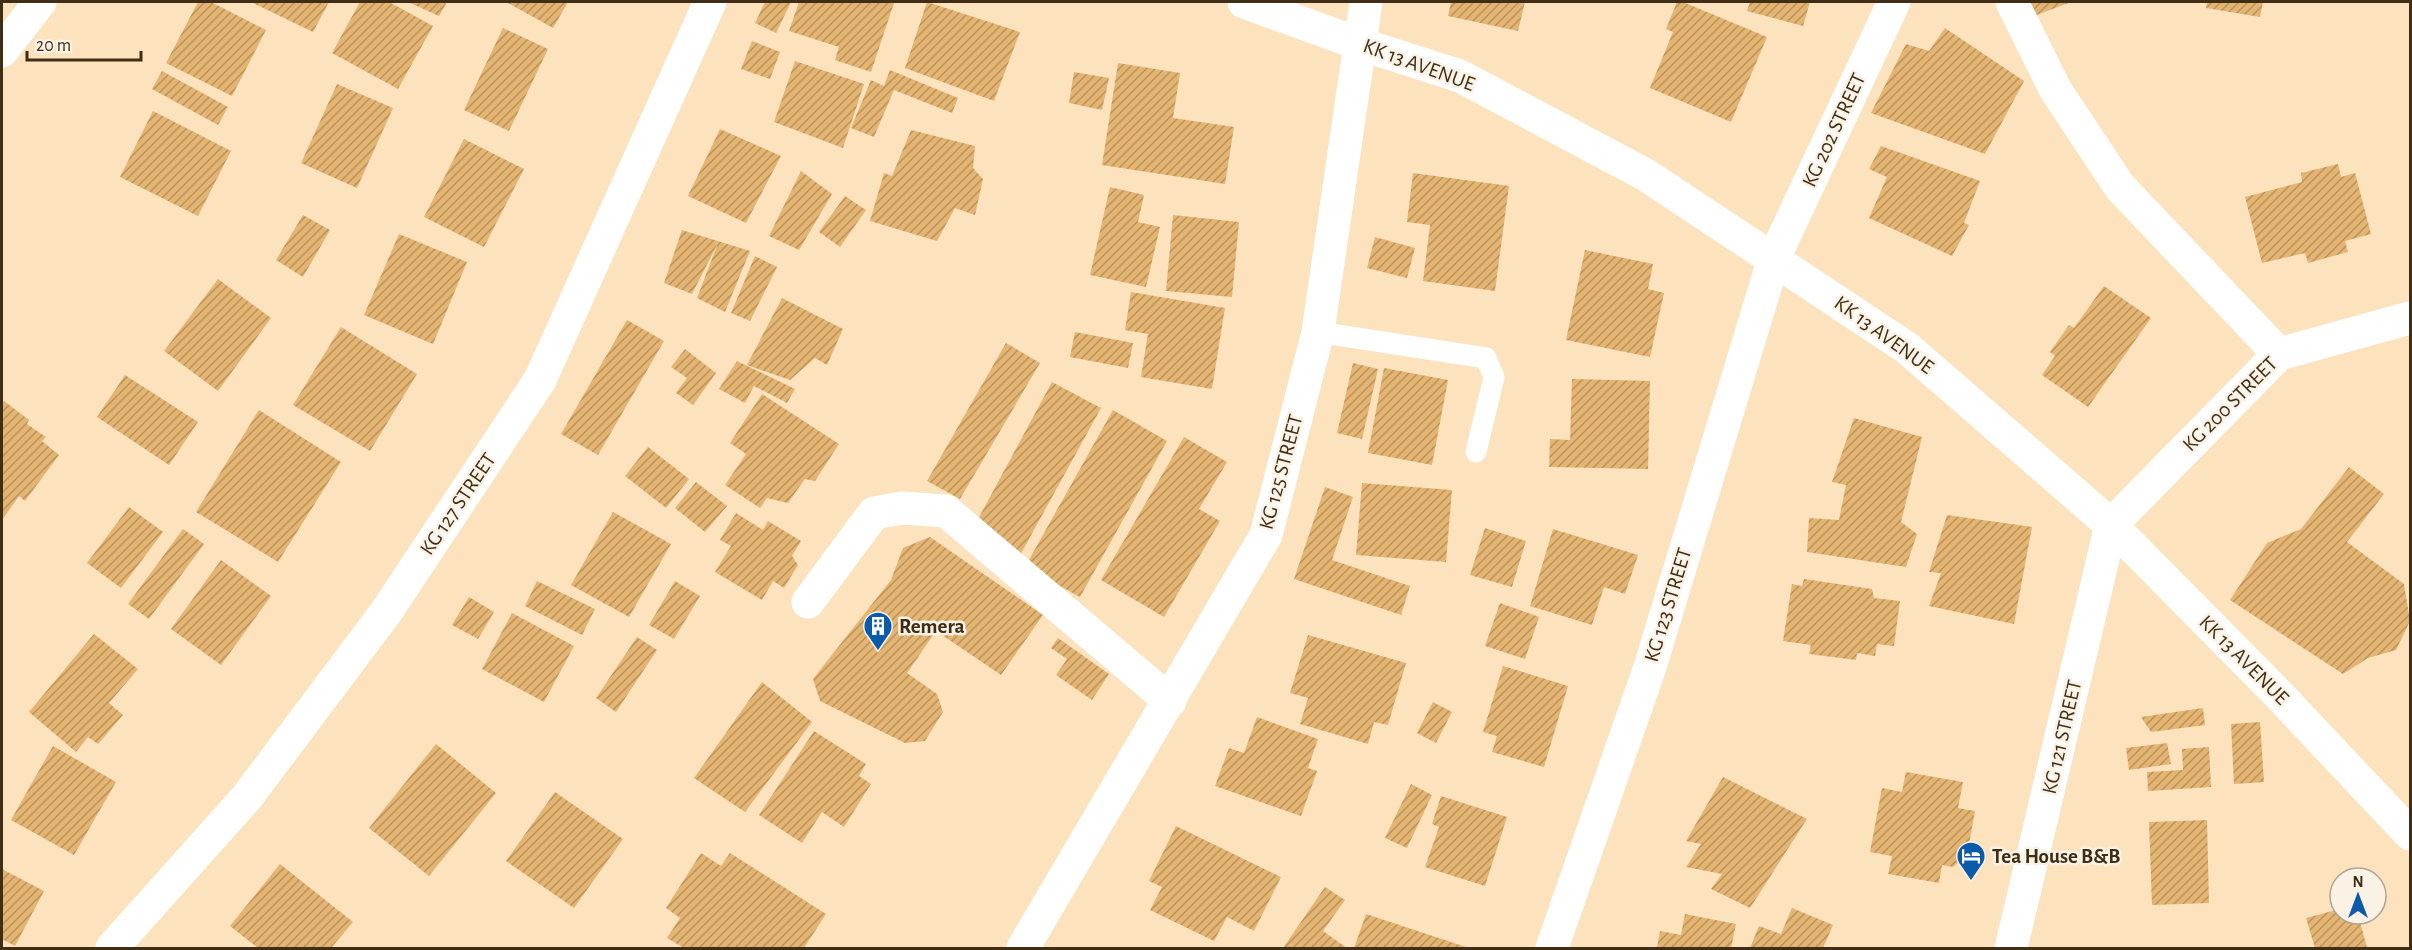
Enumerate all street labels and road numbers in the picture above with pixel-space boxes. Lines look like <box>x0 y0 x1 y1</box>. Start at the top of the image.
street label: KK 13 AVENUE <box>1360 35 1478 95</box>
street label: KG 202 STREET <box>1799 70 1869 190</box>
street label: KK 13 AVENUE <box>1830 292 1938 378</box>
street label: KG 200 STREET <box>2179 353 2281 455</box>
street label: KG 125 STREET <box>1256 412 1306 532</box>
street label: KG 127 STREET <box>416 449 500 559</box>
street label: KG 123 STREET <box>1641 545 1695 665</box>
street label: KK 13 AVENUE <box>2195 611 2293 709</box>
street label: KG 121 STREET <box>2039 678 2085 796</box>

